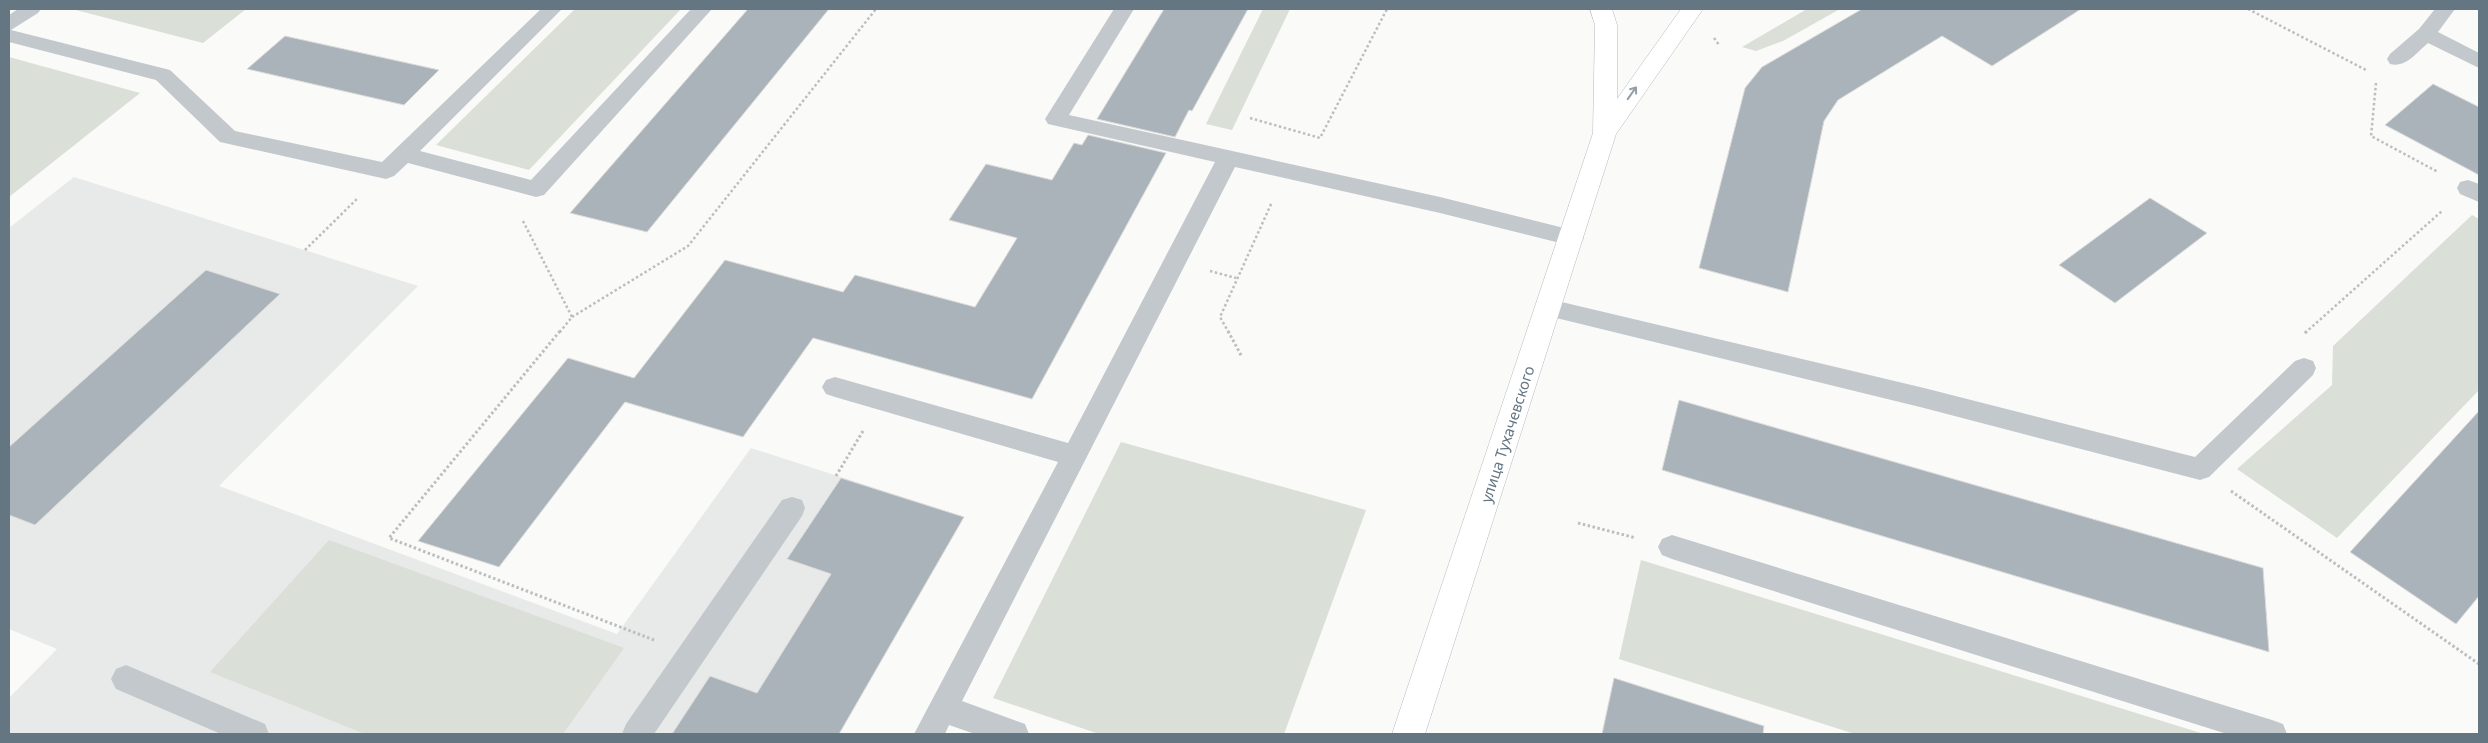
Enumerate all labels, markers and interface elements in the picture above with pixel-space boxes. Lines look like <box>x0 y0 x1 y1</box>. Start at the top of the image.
one-way arrow <box>1627 86 1637 100</box>
street label: улица Тухачевского <box>1475 363 1539 505</box>

